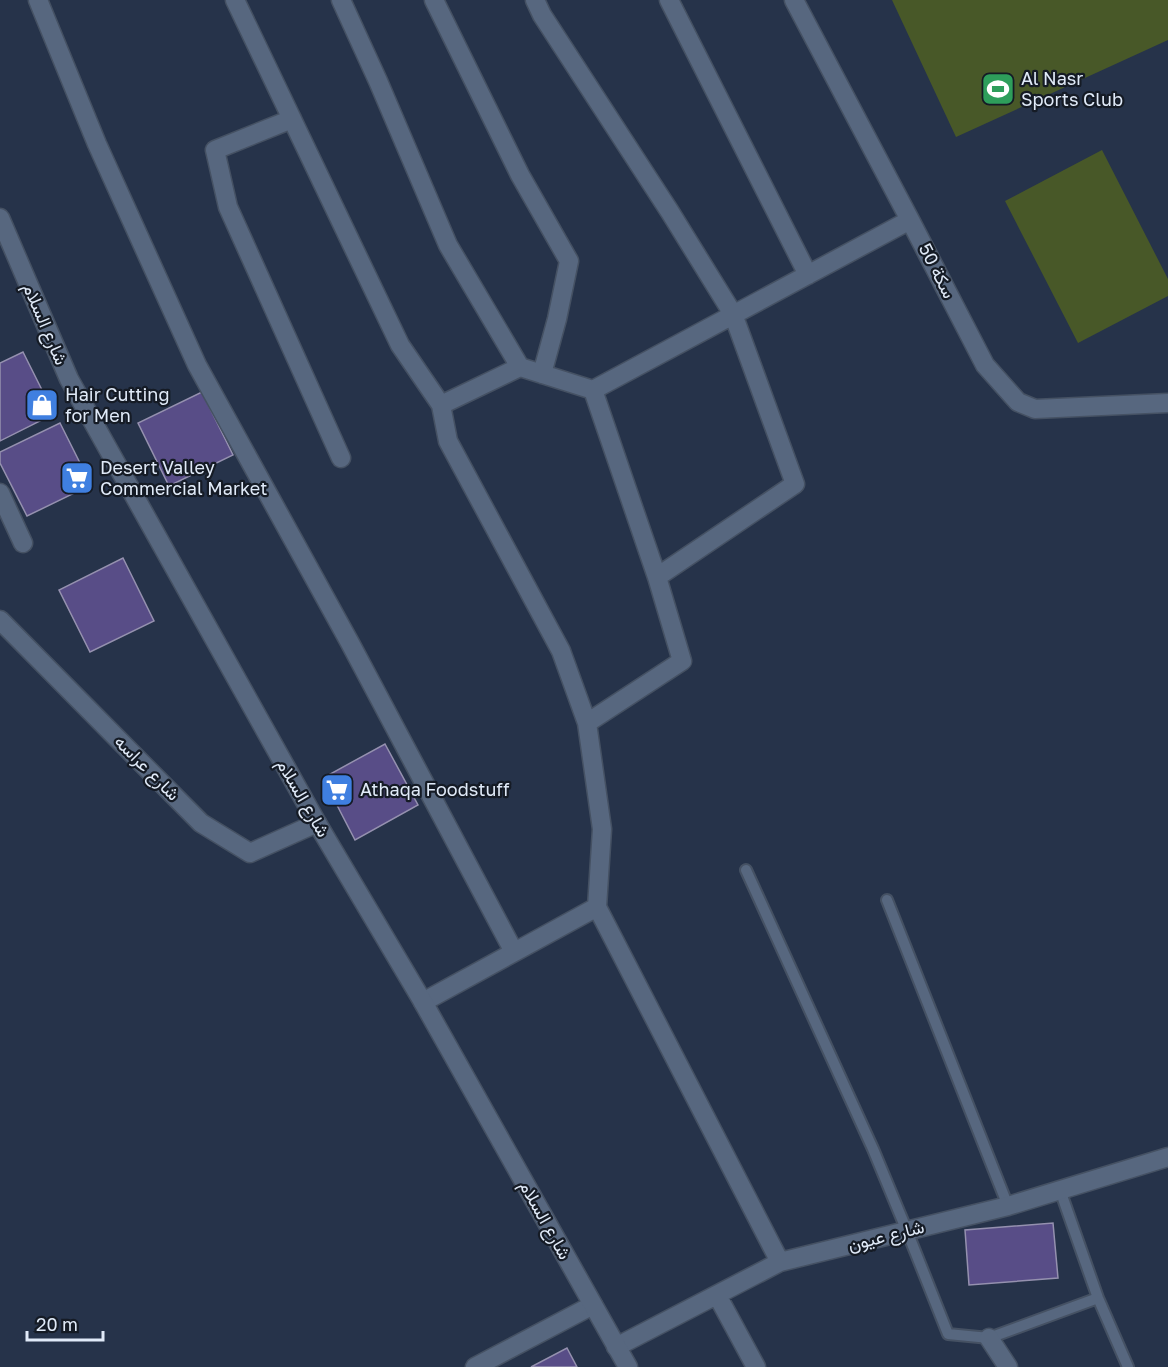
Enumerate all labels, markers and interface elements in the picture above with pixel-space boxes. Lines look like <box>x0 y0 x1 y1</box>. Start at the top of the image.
place label: Al Nasr Sports Club <box>1021 67 1123 110</box>
sports icon: Al Nasr Sports Club <box>980 71 1016 107</box>
street label: سكة 50 <box>915 239 961 302</box>
street label: شارع السلام <box>17 279 73 369</box>
place label: Hair Cutting for Men <box>65 383 170 426</box>
shop icon: Hair Cutting for Men <box>24 387 60 423</box>
place label: Desert Valley Commercial Market <box>100 456 267 499</box>
supermarket icon: Desert Valley Commercial Market <box>59 460 95 496</box>
street label: شارع عراسه <box>109 730 185 806</box>
street label: شارع السلام <box>271 754 335 842</box>
supermarket icon: Athaqa Foodstuff <box>319 772 355 808</box>
place label: Athaqa Foodstuff <box>360 778 510 800</box>
street label: شارع السلام <box>513 1176 577 1264</box>
street label: شارع عيون <box>845 1215 927 1257</box>
scale bar <box>27 1304 104 1342</box>
text: 20 m <box>36 1313 78 1335</box>

